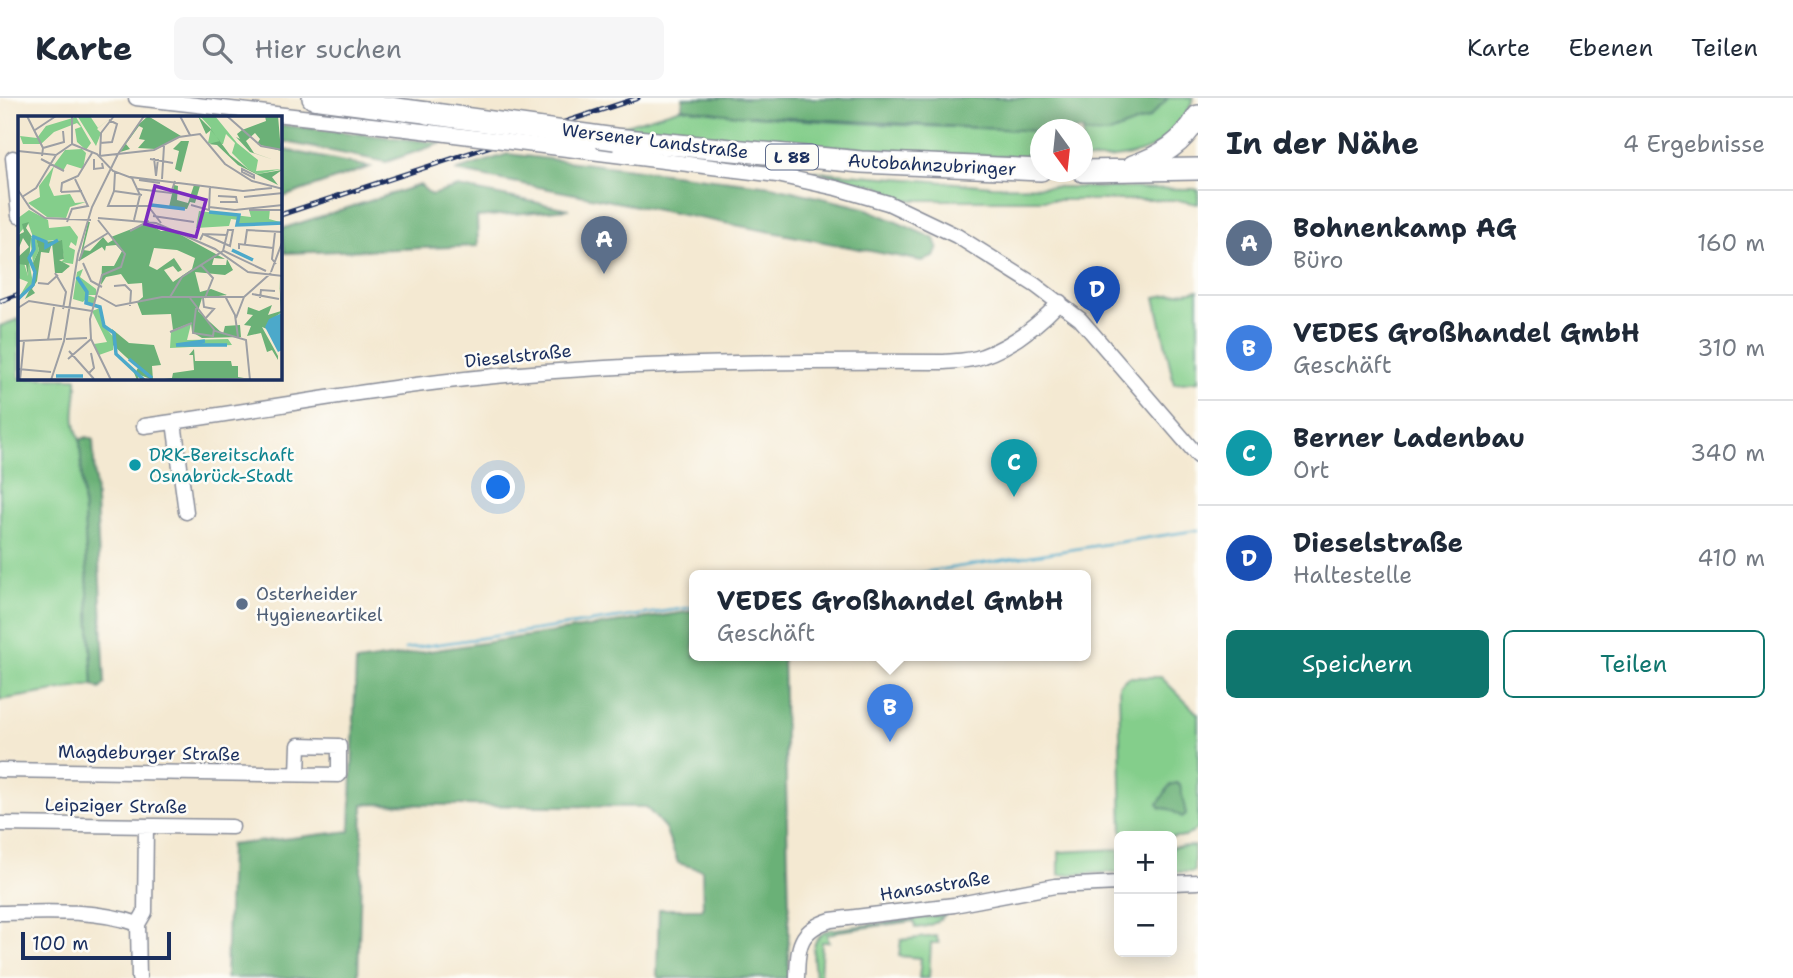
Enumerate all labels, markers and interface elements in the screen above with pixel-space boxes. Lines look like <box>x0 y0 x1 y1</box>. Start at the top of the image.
search box <box>174 17 664 80</box>
text: Karte <box>35 26 132 71</box>
icon: search <box>198 29 236 67</box>
text: Hier suchen <box>254 31 402 66</box>
text: Karte <box>1467 32 1530 64</box>
text: Ebenen <box>1568 32 1653 64</box>
text: Teilen <box>1691 32 1758 64</box>
inset map <box>18 116 282 380</box>
street label: Wersener Landstraße <box>560 118 750 164</box>
north arrow <box>1030 119 1093 182</box>
text: In der Nähe <box>1226 123 1419 164</box>
text: 4 Ergebnisse <box>1623 129 1765 159</box>
road number: L 88 <box>766 144 818 170</box>
street label: Autobahnzubringer <box>847 149 1017 181</box>
text: Bohnenkamp AG <box>1293 210 1517 245</box>
pin: A <box>581 216 627 274</box>
text: A <box>1240 228 1258 258</box>
text: 160 m <box>1697 228 1765 258</box>
text: Büro <box>1293 245 1343 275</box>
pin: D <box>1074 266 1120 324</box>
text: VEDES Großhandel GmbH <box>1293 315 1640 350</box>
text: B <box>1242 333 1256 363</box>
text: 310 m <box>1697 333 1765 363</box>
street label: Dieselstraße <box>463 338 573 374</box>
text: Geschäft <box>1293 350 1392 380</box>
text: Berner Ladenbau <box>1293 420 1525 455</box>
text: C <box>1242 438 1256 468</box>
text: 340 m <box>1690 438 1765 468</box>
pin: C <box>991 439 1037 497</box>
place label: DRK-Bereitschaft Osnabrück-Stadt <box>149 443 295 488</box>
text: Ort <box>1293 455 1330 485</box>
marker: DRK-Bereitschaft Osnabrück-Stadt <box>127 457 143 473</box>
your location <box>481 470 515 504</box>
text: Dieselstraße <box>1293 525 1463 560</box>
text: D <box>1241 543 1257 573</box>
text: 410 m <box>1697 543 1765 573</box>
text: Haltestelle <box>1293 560 1412 590</box>
popup <box>689 570 1091 661</box>
place label: Osterheider Hygieneartikel <box>256 582 383 627</box>
text: VEDES Großhandel GmbH <box>717 583 1063 618</box>
marker: Osterheider Hygieneartikel <box>234 596 250 612</box>
text: Geschäft <box>717 618 815 648</box>
button: Speichern <box>1226 630 1489 698</box>
button: Teilen <box>1503 630 1765 698</box>
pin: B <box>867 684 913 742</box>
street label: Magdeburger Straße <box>58 739 240 767</box>
street label: Leipziger Straße <box>44 793 188 819</box>
map controls <box>1114 831 1177 957</box>
button: + <box>1114 831 1177 894</box>
street label: Hansastraße <box>878 865 992 907</box>
button: − <box>1114 894 1177 957</box>
scale bar <box>21 929 172 961</box>
text: 100 m <box>32 931 89 956</box>

